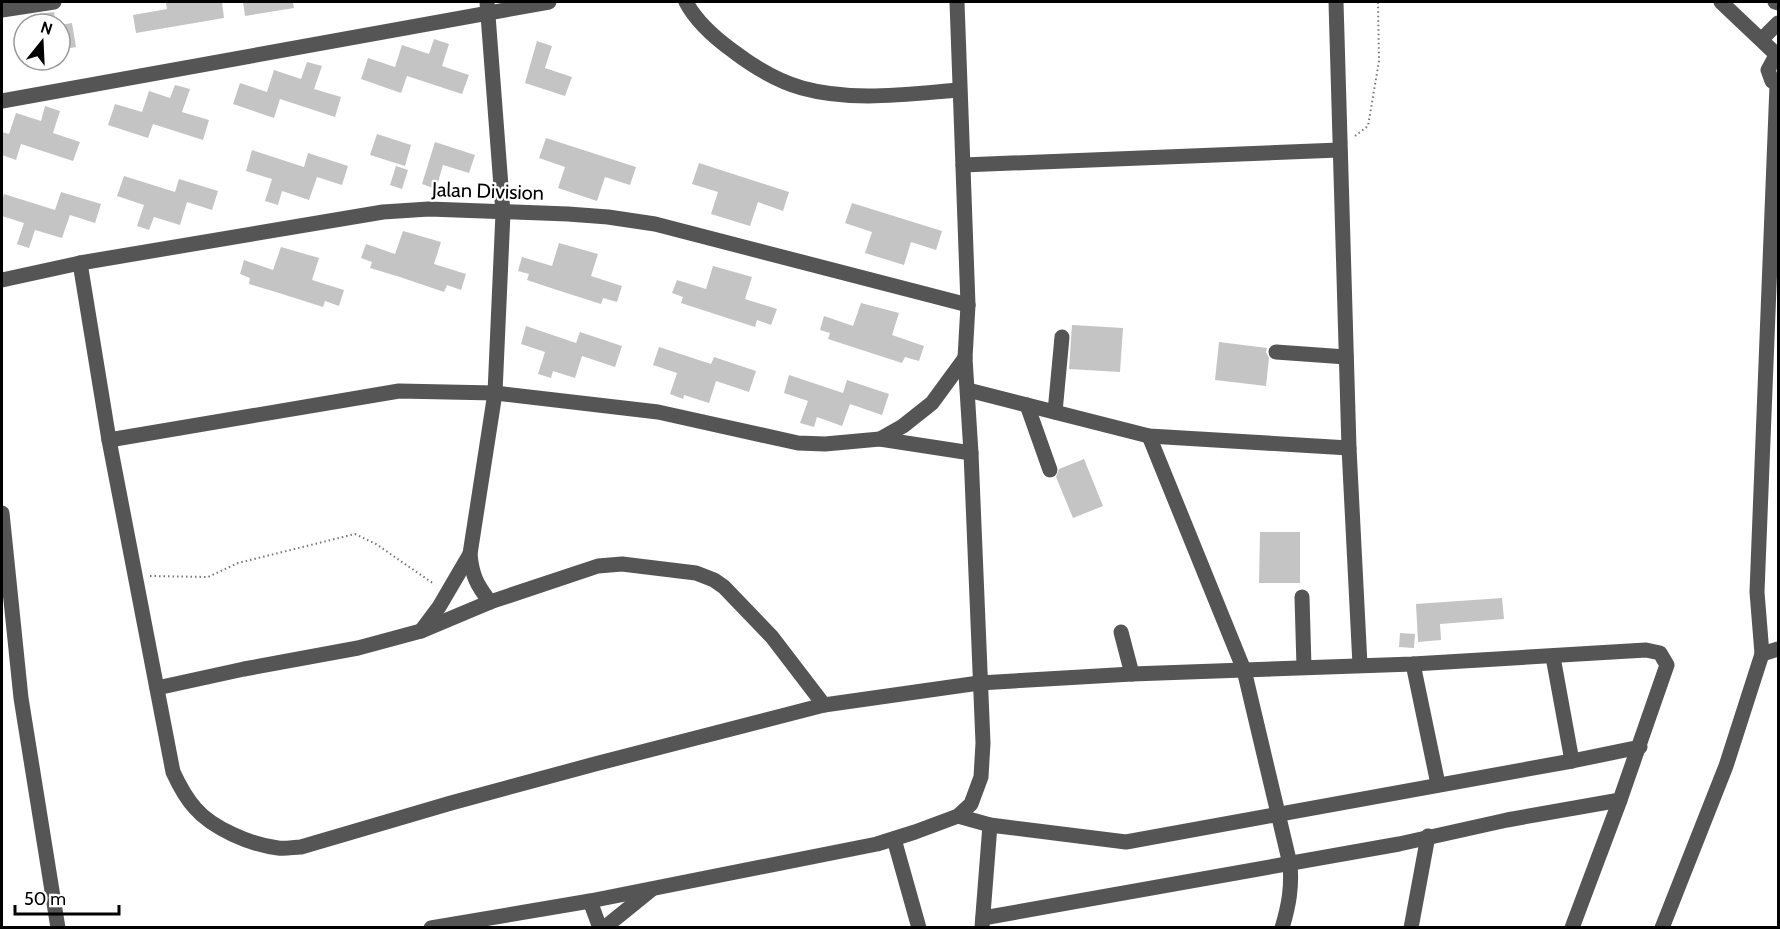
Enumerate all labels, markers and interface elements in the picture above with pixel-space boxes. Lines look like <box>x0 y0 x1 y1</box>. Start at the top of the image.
north arrow <box>12 12 72 72</box>
text: N <box>38 17 55 39</box>
street label: Jalan Division <box>431 177 544 205</box>
scale bar <box>15 878 118 916</box>
text: 50 m <box>24 888 66 910</box>

